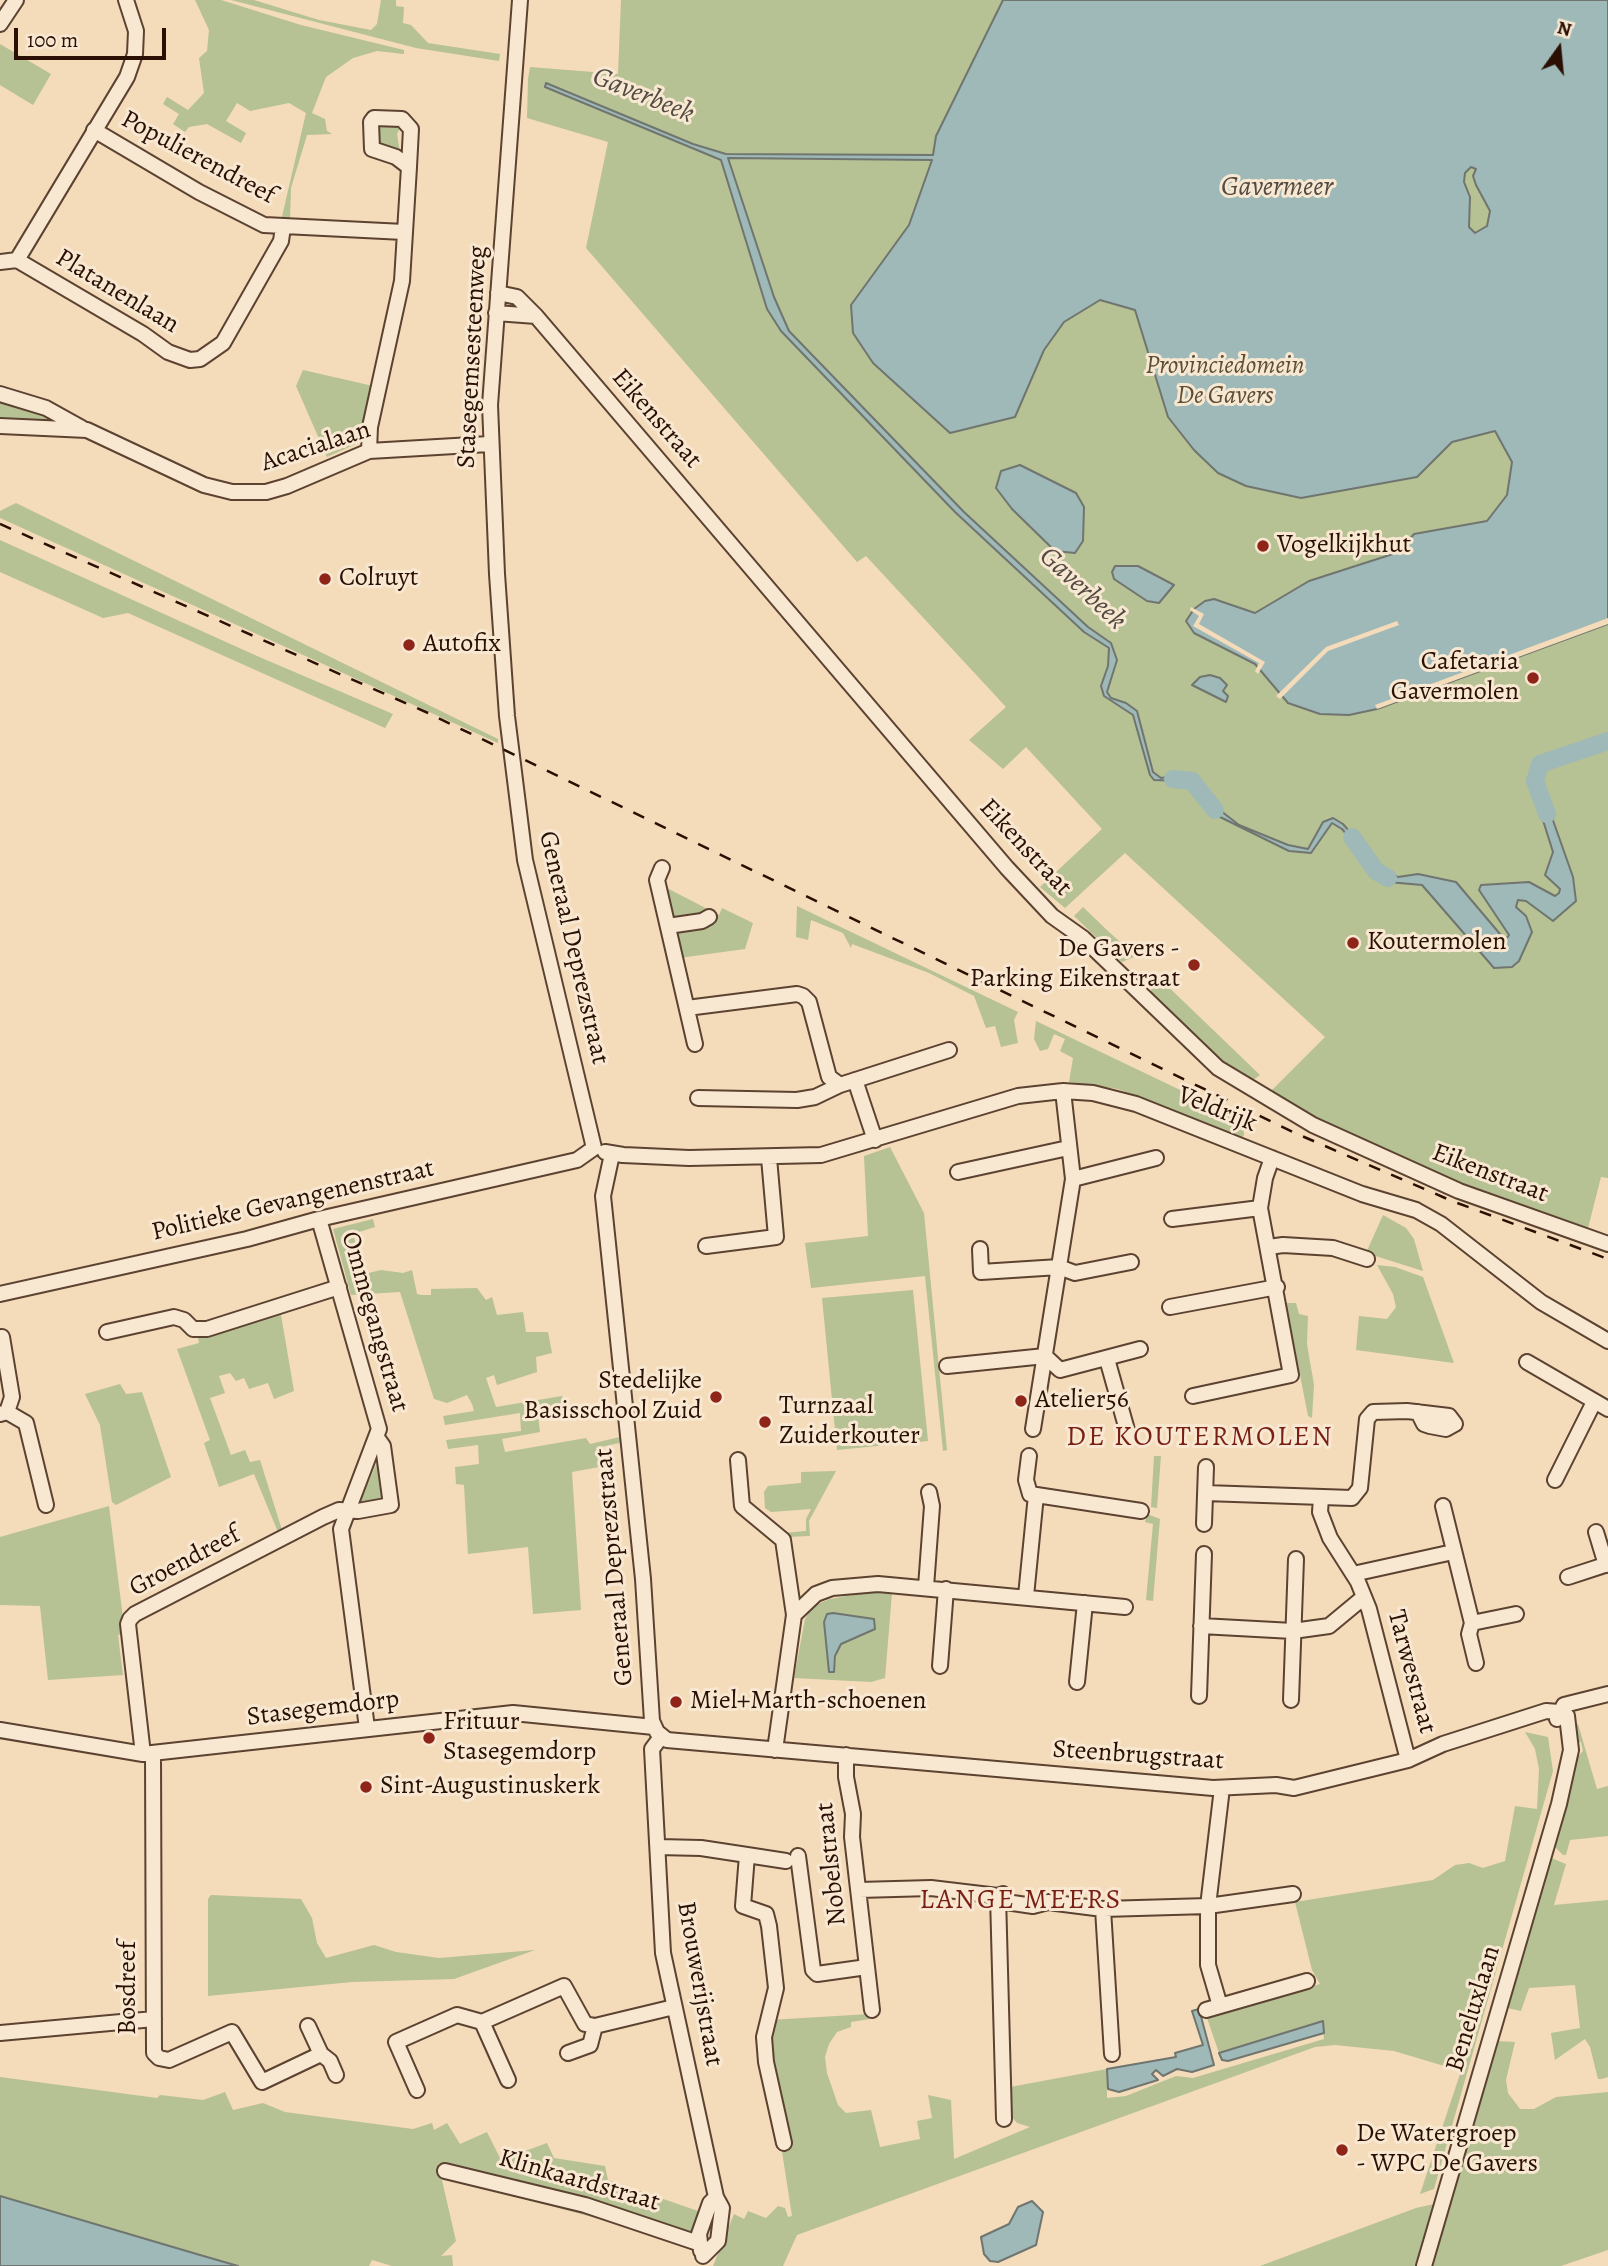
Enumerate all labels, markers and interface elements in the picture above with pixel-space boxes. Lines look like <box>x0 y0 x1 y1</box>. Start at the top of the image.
scale bar <box>18 14 170 58</box>
north arrow <box>1524 14 1594 84</box>
text: N <box>1554 14 1574 43</box>
text: 100 m <box>27 26 78 54</box>
water label: Gaverbeek <box>587 60 699 132</box>
street label: Populierendreef <box>115 104 281 212</box>
water label: Gavermeer <box>1221 171 1333 205</box>
street label: Platanenlaan <box>50 243 184 341</box>
street label: Stasegemsesteenweg <box>452 245 494 469</box>
park label: Provinciedomein De Gavers <box>1145 351 1305 412</box>
street label: Eikenstraat <box>604 363 708 475</box>
street label: Acacialaan <box>257 415 375 479</box>
place label: Vogelkijkhut <box>1277 530 1411 562</box>
marker: Vogelkijkhut <box>1255 538 1271 554</box>
water label: Gaverbeek <box>1032 540 1132 638</box>
place label: Colruyt <box>339 563 418 595</box>
marker: Colruyt <box>317 571 333 587</box>
place label: Autofix <box>423 629 501 661</box>
marker: Autofix <box>401 637 417 653</box>
place label: Cafetaria Gavermolen <box>1391 647 1519 708</box>
marker: Cafetaria Gavermolen <box>1525 670 1541 686</box>
street label: Eikenstraat <box>972 793 1078 903</box>
street label: Generaal Deprezstraat <box>531 828 615 1068</box>
place label: Koutermolen <box>1367 927 1507 959</box>
place label: De Gavers - Parking Eikenstraat <box>970 934 1180 996</box>
marker: Koutermolen <box>1345 935 1361 951</box>
marker: De Gavers - Parking Eikenstraat <box>1186 957 1202 973</box>
street label: Veldrijk <box>1173 1080 1261 1140</box>
street label: Eikenstraat <box>1428 1138 1552 1210</box>
street label: Politieke Gevangenenstraat <box>149 1153 437 1249</box>
street label: Ommegangstraat <box>333 1228 415 1416</box>
place label: Stedelijke Basisschool Zuid <box>524 1366 702 1428</box>
place label: Atelier56 <box>1035 1385 1129 1417</box>
marker: Stedelijke Basisschool Zuid <box>708 1389 724 1405</box>
place label: Turnzaal Zuiderkouter <box>779 1391 920 1452</box>
marker: Atelier56 <box>1013 1393 1029 1409</box>
marker: Turnzaal Zuiderkouter <box>757 1414 773 1430</box>
district label: DE KOUTERMOLEN <box>1068 1421 1332 1455</box>
street label: Generaal Deprezstraat <box>589 1447 641 1687</box>
street label: Groendreef <box>124 1520 246 1604</box>
street label: Tarwestraat <box>1380 1607 1442 1737</box>
street label: Stasegemdorp <box>245 1684 401 1734</box>
place label: Miel+Marth-schoenen <box>690 1686 927 1718</box>
marker: Miel+Marth-schoenen <box>668 1694 684 1710</box>
place label: Frituur Stasegemdorp <box>443 1707 596 1768</box>
marker: Frituur Stasegemdorp <box>421 1730 437 1746</box>
street label: Steenbrugstraat <box>1051 1734 1225 1778</box>
place label: Sint-Augustinuskerk <box>380 1771 600 1803</box>
marker: Sint-Augustinuskerk <box>358 1779 374 1795</box>
street label: Nobelstraat <box>810 1801 854 1927</box>
district label: LANGE MEERS <box>921 1884 1121 1918</box>
street label: Brouwerijstraat <box>669 1899 729 2069</box>
street label: Bosdreef <box>113 1941 145 2035</box>
street label: Beneluxlaan <box>1440 1942 1508 2076</box>
place label: De Watergroep - WPC De Gavers <box>1356 2119 1538 2180</box>
marker: De Watergroep - WPC De Gavers <box>1334 2142 1350 2158</box>
street label: Klinkaardstraat <box>495 2143 663 2219</box>

